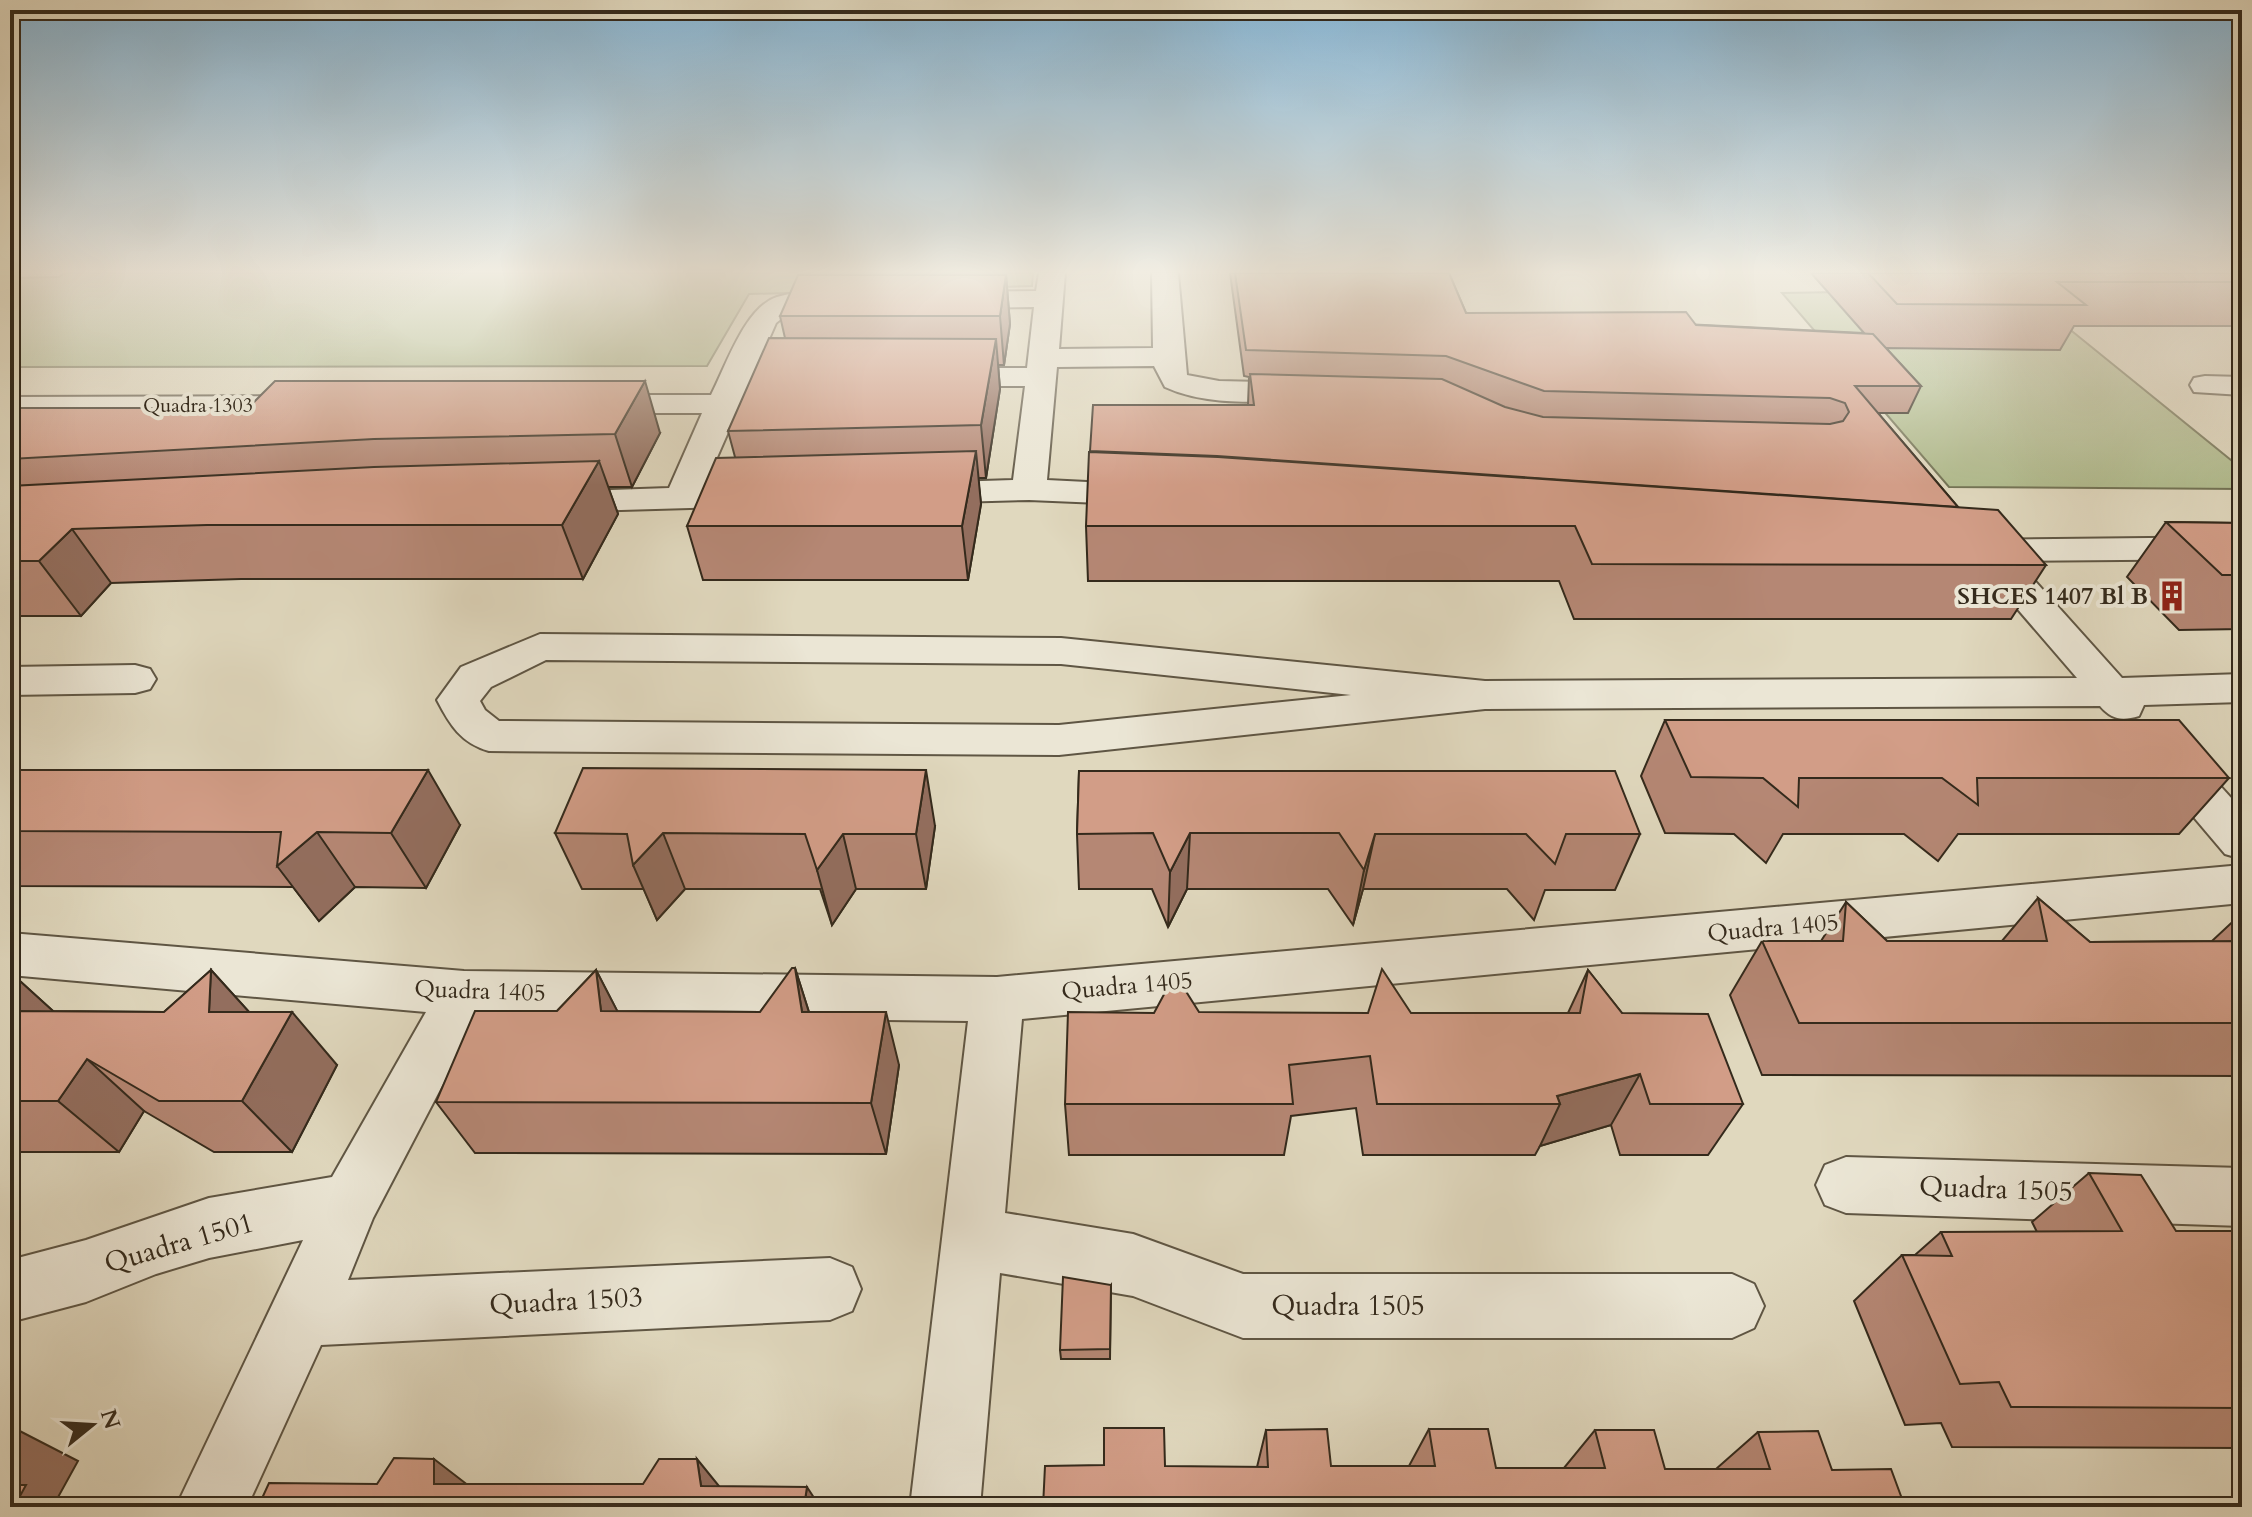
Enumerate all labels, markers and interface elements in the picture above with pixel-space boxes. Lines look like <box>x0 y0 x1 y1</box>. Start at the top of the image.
street label: Quadra 1303 <box>143 392 253 419</box>
building icon: SHCES 1407 Bl B <box>2155 579 2189 613</box>
place label: SHCES 1407 Bl B <box>1957 580 2148 613</box>
street label: Quadra 1405 <box>1706 906 1840 950</box>
street label: Quadra 1405 <box>1060 964 1194 1008</box>
street label: Quadra 1405 <box>414 972 546 1010</box>
street label: Quadra 1505 <box>1919 1167 2073 1211</box>
street label: Quadra 1501 <box>100 1204 258 1282</box>
street label: Quadra 1503 <box>488 1278 644 1324</box>
street label: Quadra 1505 <box>1271 1287 1425 1325</box>
north arrow <box>52 1385 132 1465</box>
text: N <box>93 1405 127 1433</box>

